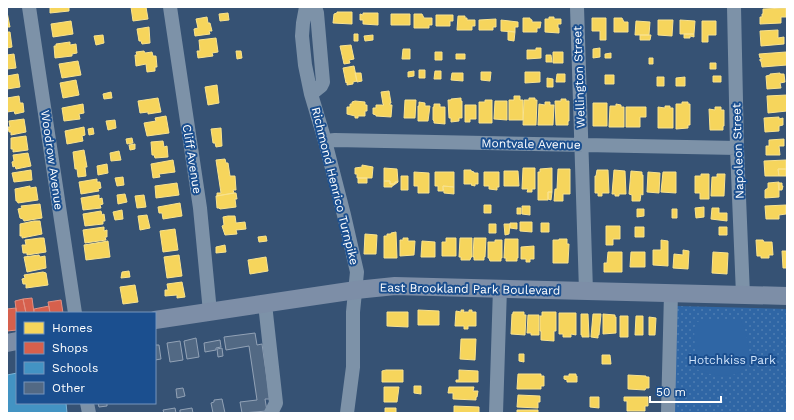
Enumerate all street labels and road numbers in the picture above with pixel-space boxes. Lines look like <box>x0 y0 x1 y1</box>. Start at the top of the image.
street label: Wellington Street <box>570 26 588 128</box>
street label: Napoleon Street <box>729 103 747 199</box>
street label: Richmond Henrico Turnpike <box>309 106 361 266</box>
street label: Woodrow Avenue <box>38 109 66 211</box>
street label: Cliff Avenue <box>180 123 204 195</box>
street label: Montvale Avenue <box>481 136 581 152</box>
street label: East Brookland Park Boulevard <box>380 280 560 298</box>

